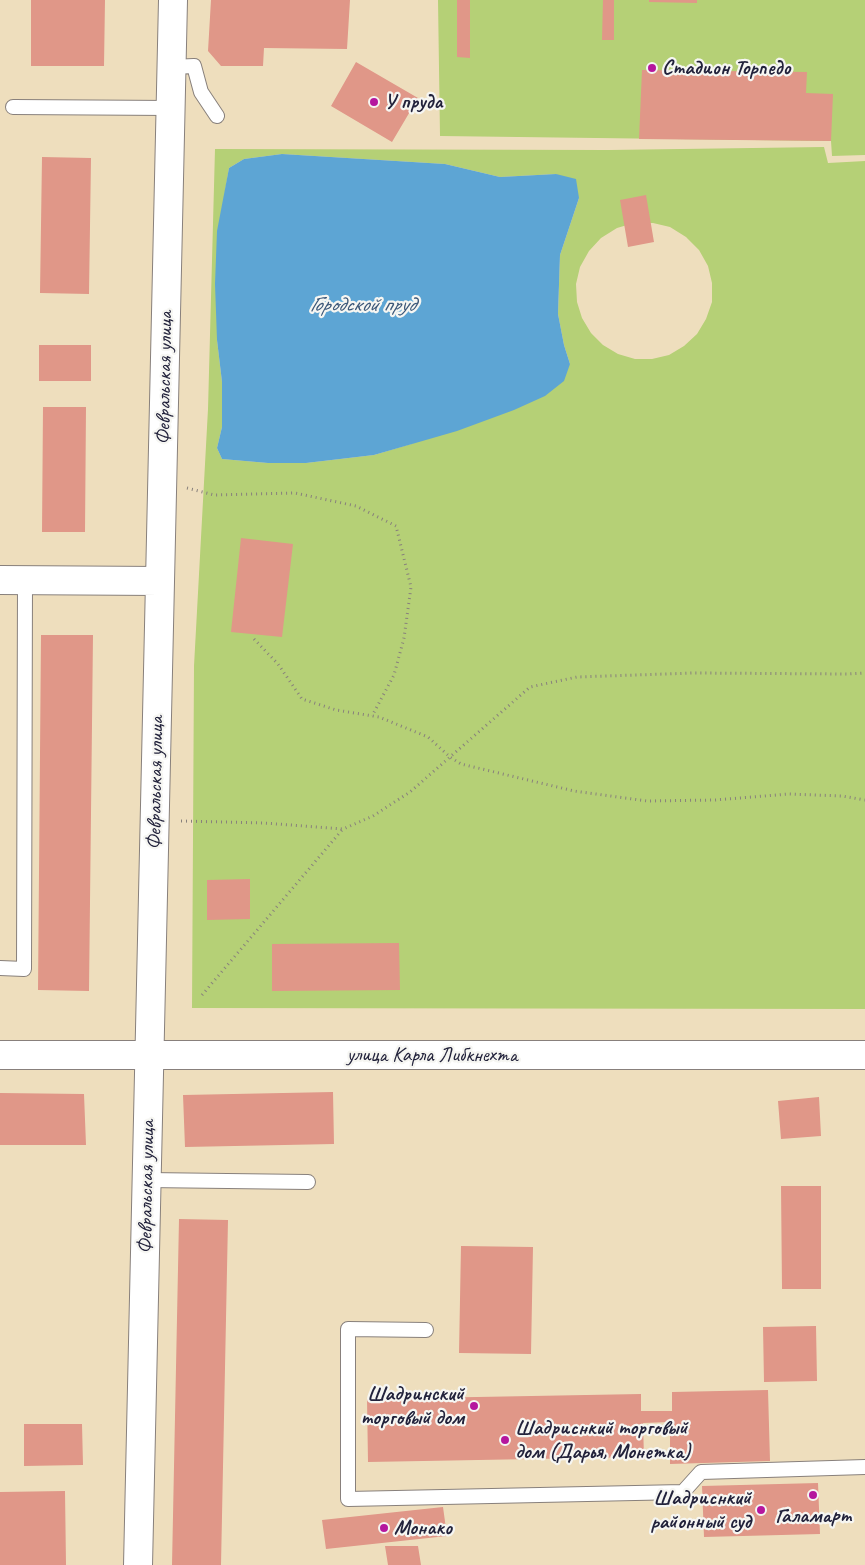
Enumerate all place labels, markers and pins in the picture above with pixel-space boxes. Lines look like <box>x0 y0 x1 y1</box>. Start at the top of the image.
place label: Стадион Торпедо <box>662 55 791 81</box>
marker: Стадион Торпедо <box>646 62 658 74</box>
place label: У пруда <box>384 89 443 115</box>
marker: У пруда <box>368 96 380 108</box>
place label: Шадринский торговый дом <box>360 1381 464 1431</box>
marker: Шадринский торговый дом <box>468 1400 480 1412</box>
place label: Шадриснкий торговый дом (Дарья, Монетка) <box>515 1415 690 1465</box>
marker: Шадриснкий торговый дом (Дарья, Монетка) <box>499 1434 511 1446</box>
place label: Шадриснкий районный суд <box>651 1485 751 1535</box>
marker: Галамарт <box>807 1489 819 1501</box>
place label: Галамарт <box>775 1503 851 1529</box>
marker: Шадриснкий районный суд <box>755 1504 767 1516</box>
place label: Монако <box>394 1515 452 1541</box>
marker: Монако <box>378 1522 390 1534</box>

